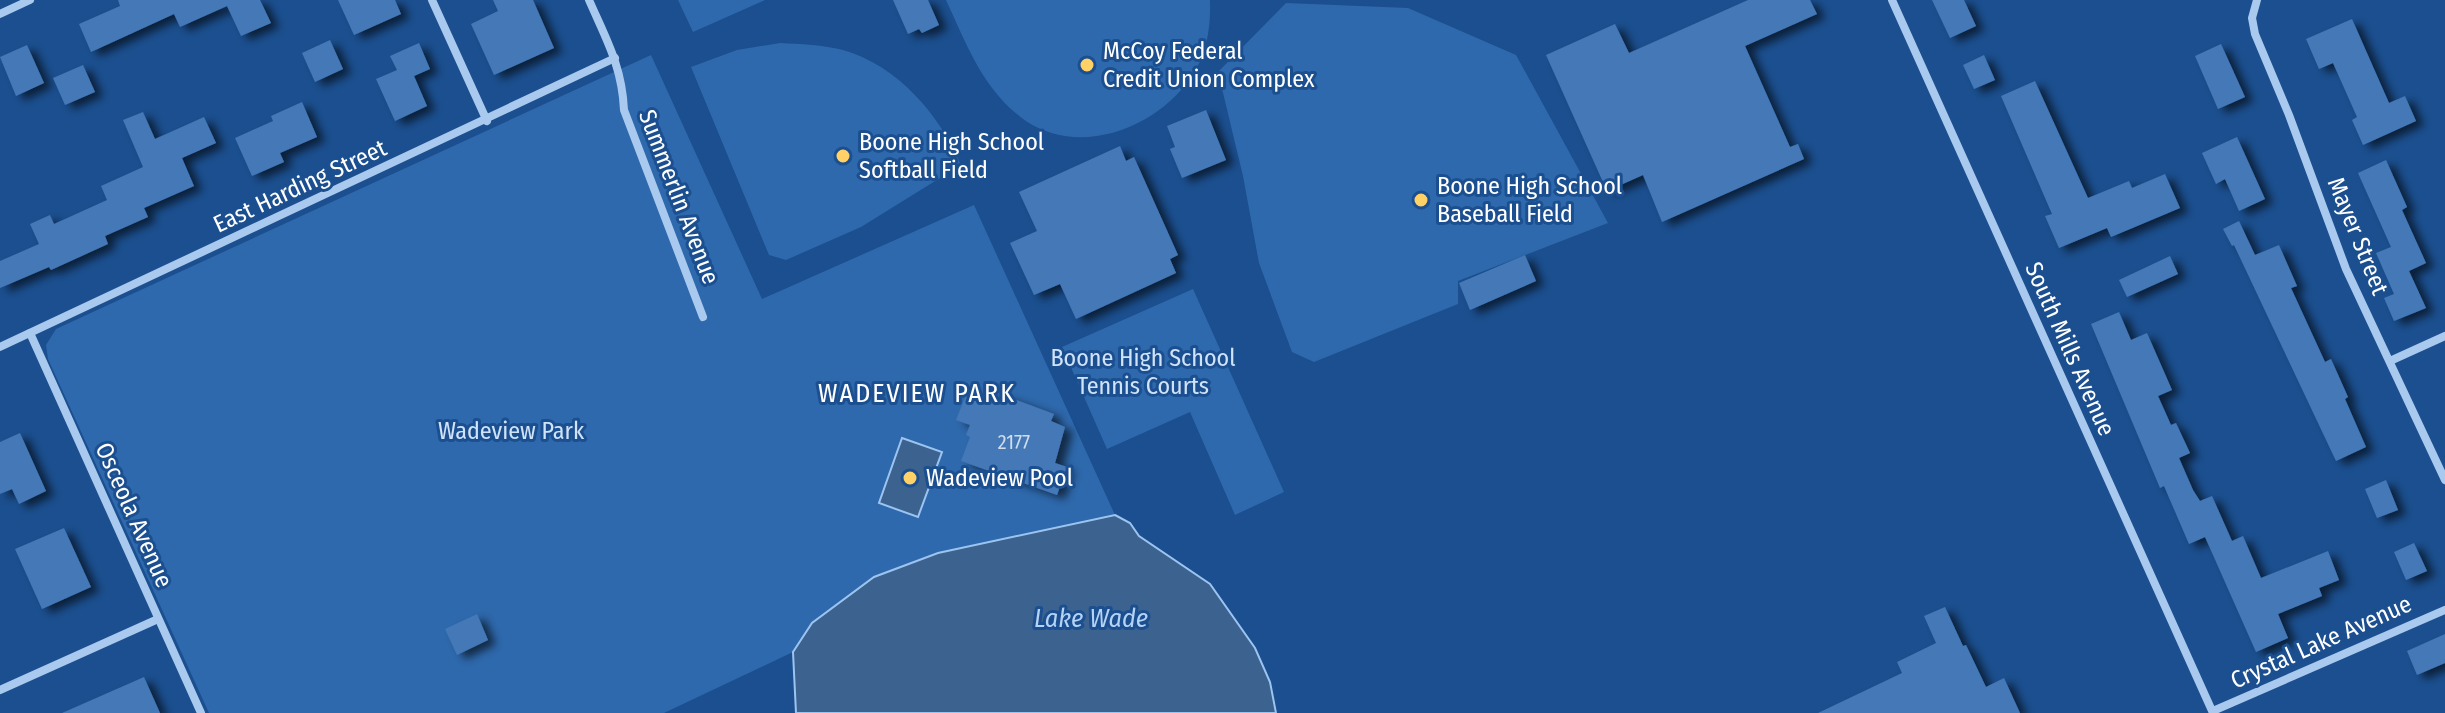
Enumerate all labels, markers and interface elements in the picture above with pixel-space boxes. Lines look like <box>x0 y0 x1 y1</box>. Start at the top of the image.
place label: McCoy Federal Credit Union Complex <box>1103 37 1315 93</box>
marker: McCoy Federal Credit Union Complex <box>1078 56 1096 74</box>
street label: Summerlin Avenue <box>633 106 725 288</box>
place label: Boone High School Softball Field <box>859 128 1044 184</box>
street label: East Harding Street <box>209 134 391 238</box>
marker: Boone High School Softball Field <box>834 147 852 165</box>
place label: Boone High School Baseball Field <box>1437 172 1622 228</box>
street label: Mayer Street <box>2322 173 2394 299</box>
marker: Boone High School Baseball Field <box>1412 191 1430 209</box>
street label: South Mills Avenue <box>2019 258 2121 440</box>
park label: Boone High School Tennis Courts <box>1050 344 1236 400</box>
district label: WADEVIEW PARK <box>818 378 1016 409</box>
park label: Wadeview Park <box>438 417 585 445</box>
house number: 2177 <box>998 430 1030 454</box>
street label: Osceola Avenue <box>90 438 178 592</box>
place label: Wadeview Pool <box>926 464 1073 492</box>
marker: Wadeview Pool <box>901 469 919 487</box>
street label: Crystal Lake Avenue <box>2226 590 2416 694</box>
water label: Lake Wade <box>1034 603 1148 634</box>

